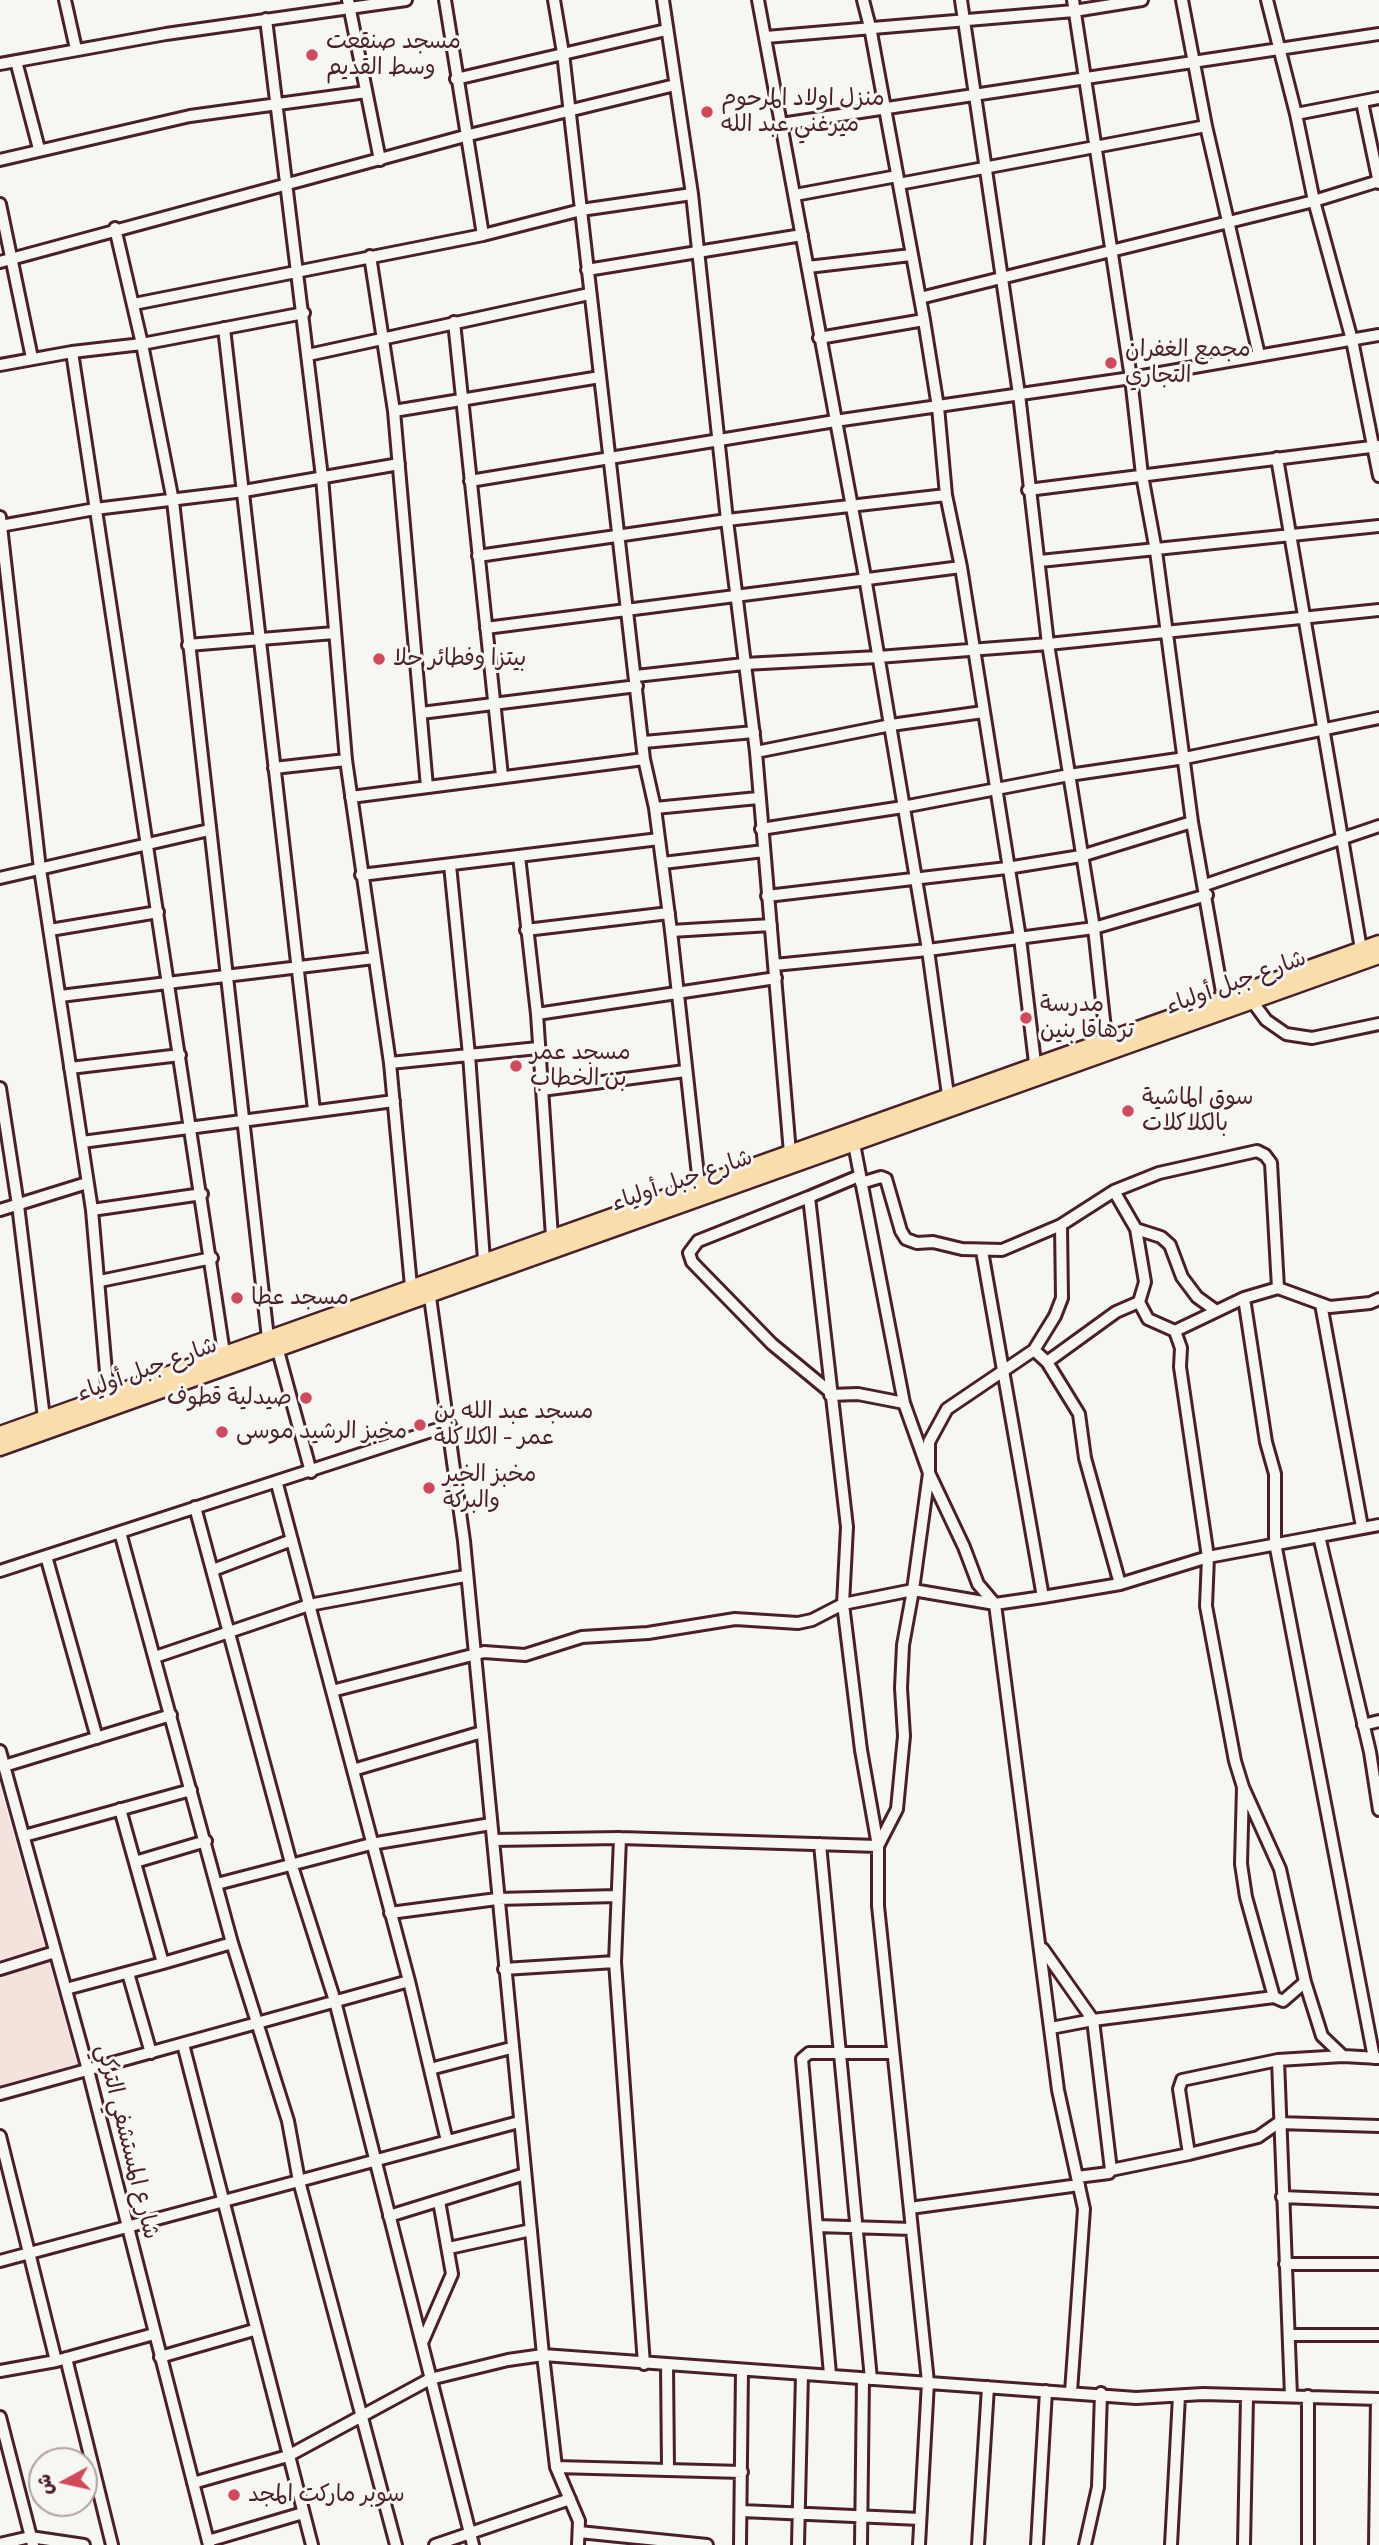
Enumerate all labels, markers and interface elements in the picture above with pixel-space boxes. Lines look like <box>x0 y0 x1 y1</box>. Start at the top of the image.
place label: مسجد صنقعت وسط القديم <box>326 28 461 82</box>
marker: مسجد صنقعت وسط القديم <box>304 47 320 63</box>
place label: منزل اولاد المرحوم ميرغني عبد الله <box>721 85 885 139</box>
marker: منزل اولاد المرحوم ميرغني عبد الله <box>699 104 715 120</box>
place label: مجمع الغفران التجاري <box>1125 336 1251 390</box>
marker: مجمع الغفران التجاري <box>1103 355 1119 371</box>
place label: بيتزا وفطائر حلا <box>393 645 526 673</box>
marker: بيتزا وفطائر حلا <box>371 651 387 667</box>
street label: شارع جبل أولياء <box>1162 945 1310 1021</box>
place label: مدرسة ترهاقا بنين <box>1040 991 1134 1045</box>
marker: مدرسة ترهاقا بنين <box>1018 1010 1034 1026</box>
place label: مسجد عمر بن الخطاب <box>530 1039 631 1093</box>
marker: مسجد عمر بن الخطاب <box>508 1058 524 1074</box>
place label: سوق الماشية بالكلاكلات <box>1142 1084 1254 1138</box>
marker: سوق الماشية بالكلاكلات <box>1120 1103 1136 1119</box>
street label: شارع جبل أولياء <box>608 1144 756 1218</box>
place label: مسجد عطا <box>251 1284 349 1312</box>
marker: مسجد عطا <box>229 1290 245 1306</box>
street label: شارع جبل أولياء <box>73 1332 221 1408</box>
place label: صيدلية قطوف <box>167 1384 292 1412</box>
marker: صيدلية قطوف <box>298 1390 314 1406</box>
place label: مسجد عبد الله بن عمر - الكلاكلة <box>434 1398 593 1452</box>
marker: مسجد عبد الله بن عمر - الكلاكلة <box>412 1417 428 1433</box>
place label: مخبز الرشيد موسى <box>236 1418 407 1446</box>
marker: مخبز الرشيد موسى <box>214 1424 230 1440</box>
place label: مخبز الخير والبركة <box>443 1461 536 1515</box>
marker: مخبز الخير والبركة <box>421 1480 437 1496</box>
street label: شارع المستشفي التركي <box>89 2042 165 2242</box>
north arrow <box>28 2447 98 2517</box>
text: ش <box>30 2472 59 2497</box>
place label: سوبر ماركت المجد <box>248 2481 405 2509</box>
marker: سوبر ماركت المجد <box>226 2487 242 2503</box>

